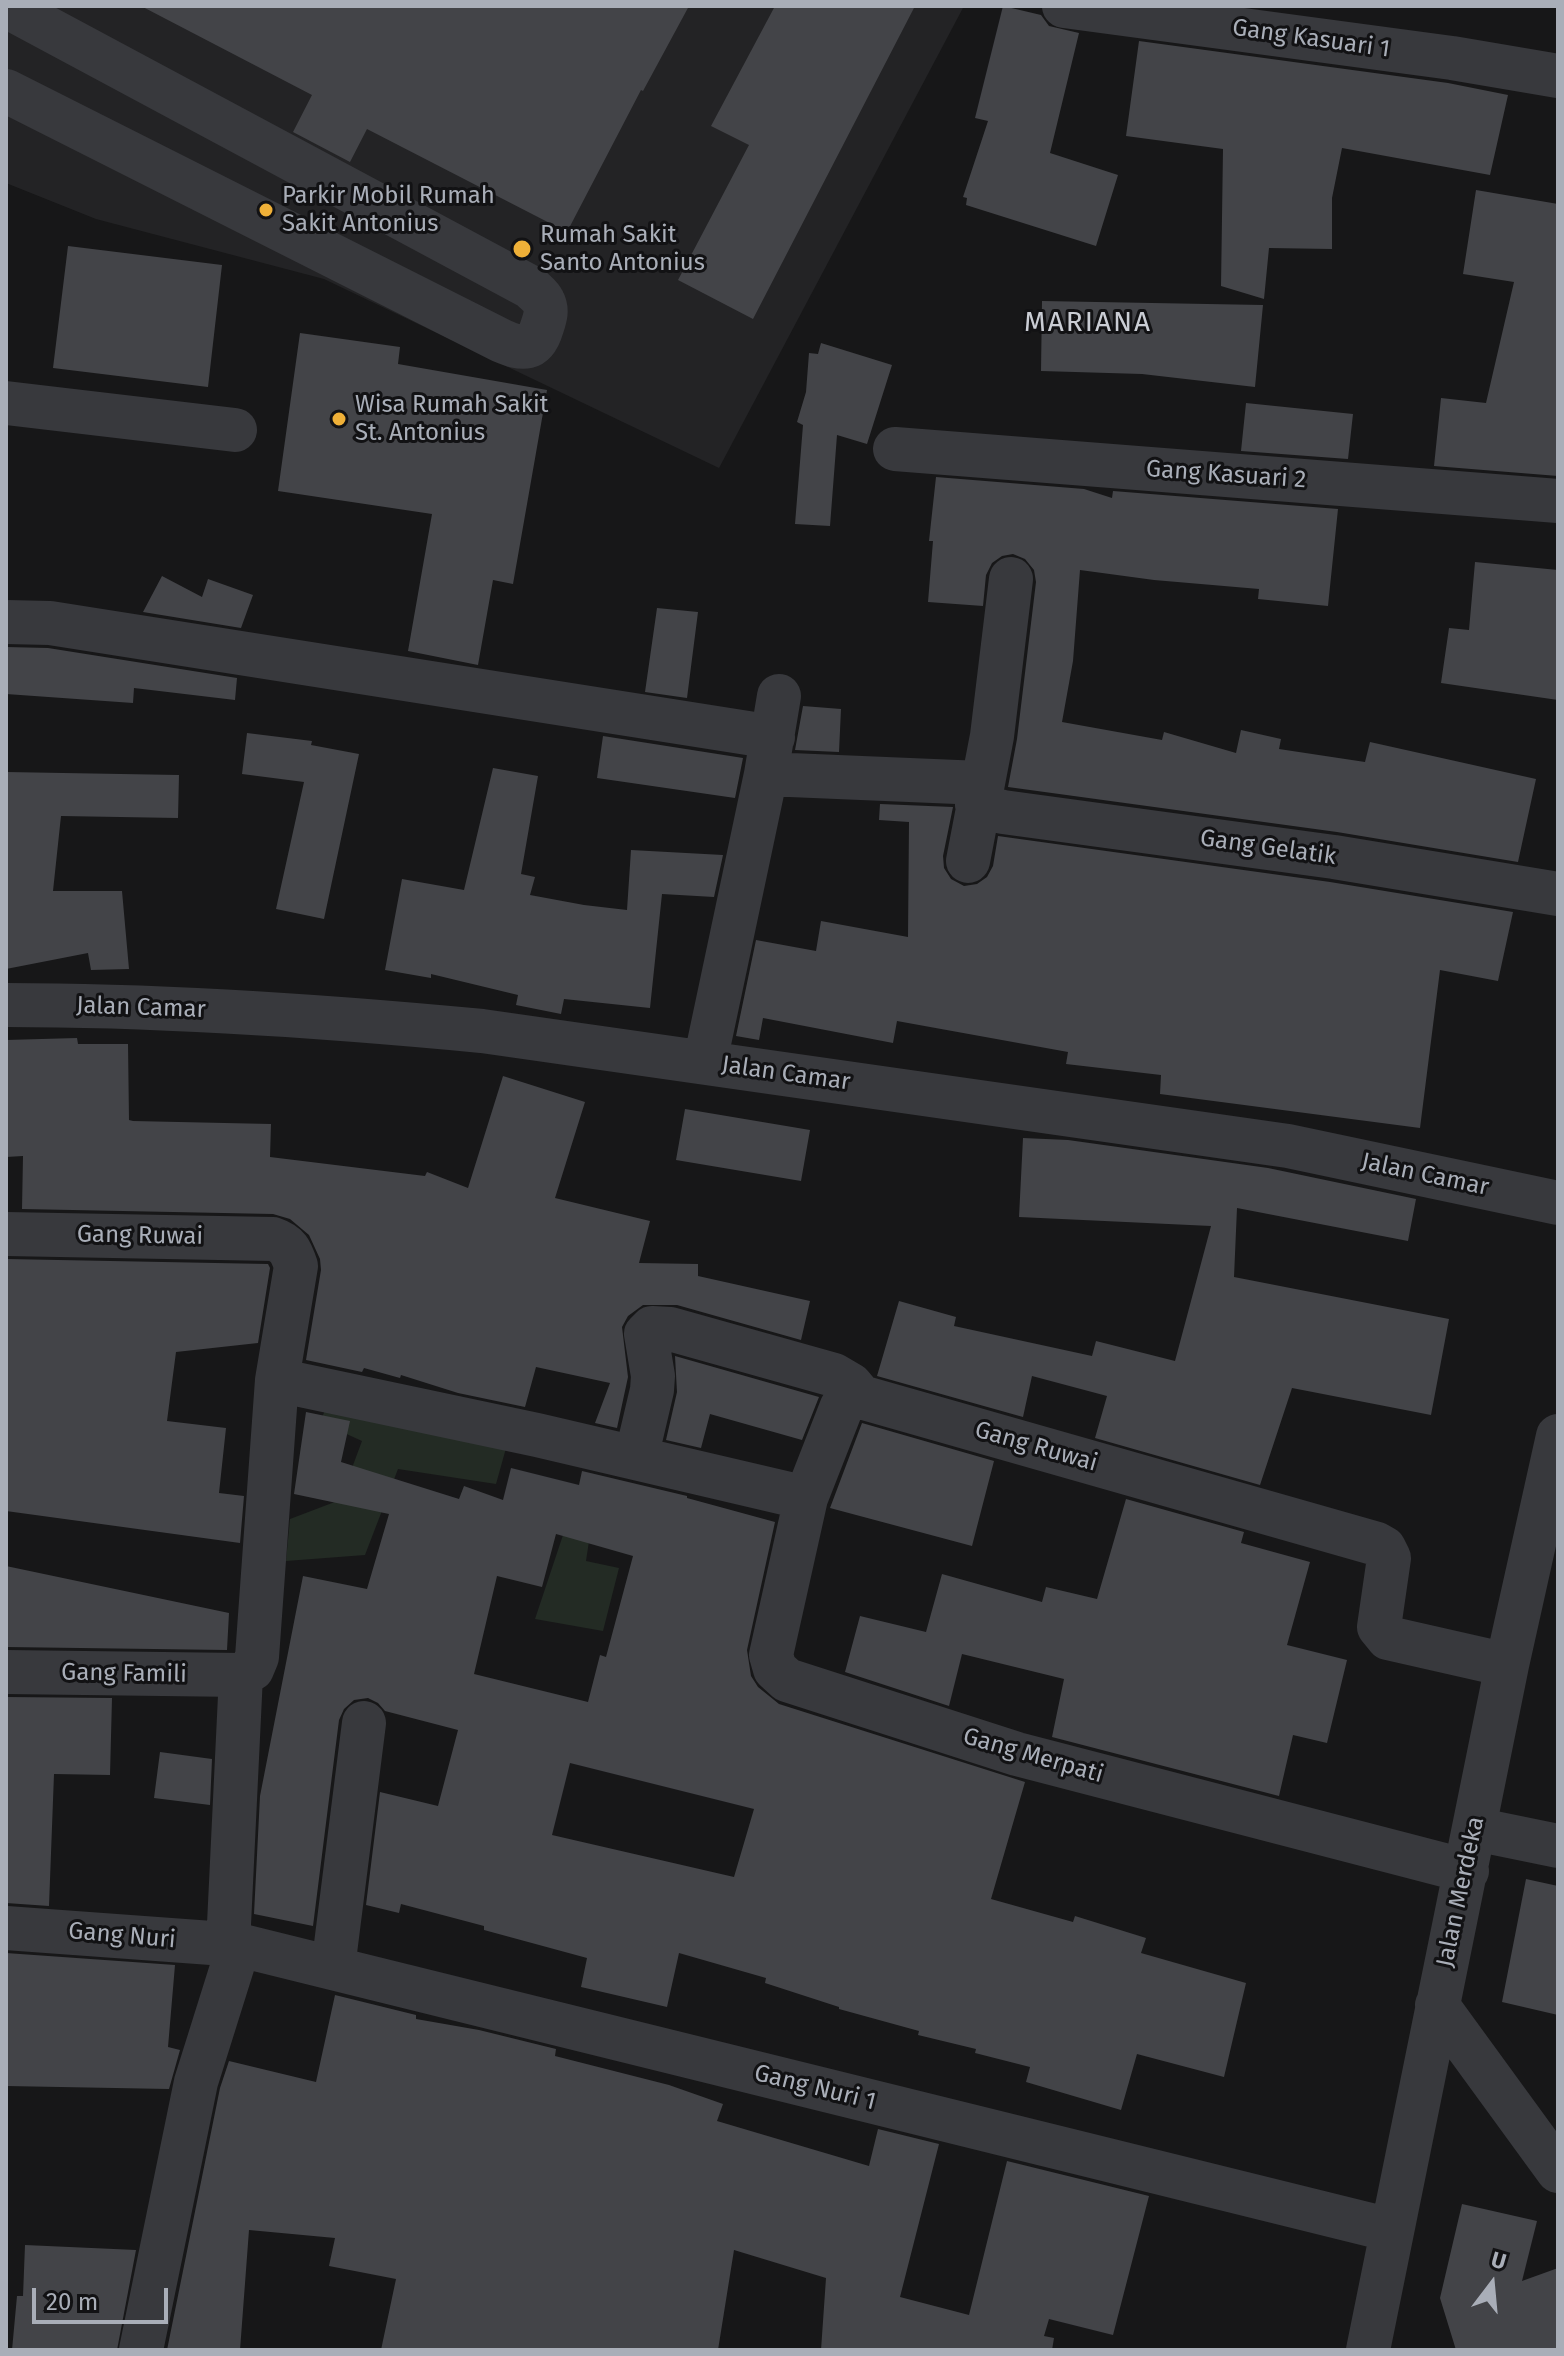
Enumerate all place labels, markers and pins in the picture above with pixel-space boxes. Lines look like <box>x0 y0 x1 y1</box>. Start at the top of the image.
place label: Parkir Mobil Rumah Sakit Antonius <box>282 182 495 238</box>
marker: Parkir Mobil Rumah Sakit Antonius <box>257 201 275 219</box>
place label: Rumah Sakit Santo Antonius <box>540 221 705 277</box>
marker: Rumah Sakit Santo Antonius <box>511 238 533 260</box>
place label: Wisa Rumah Sakit St. Antonius <box>355 391 548 447</box>
marker: Wisa Rumah Sakit St. Antonius <box>330 410 348 428</box>

